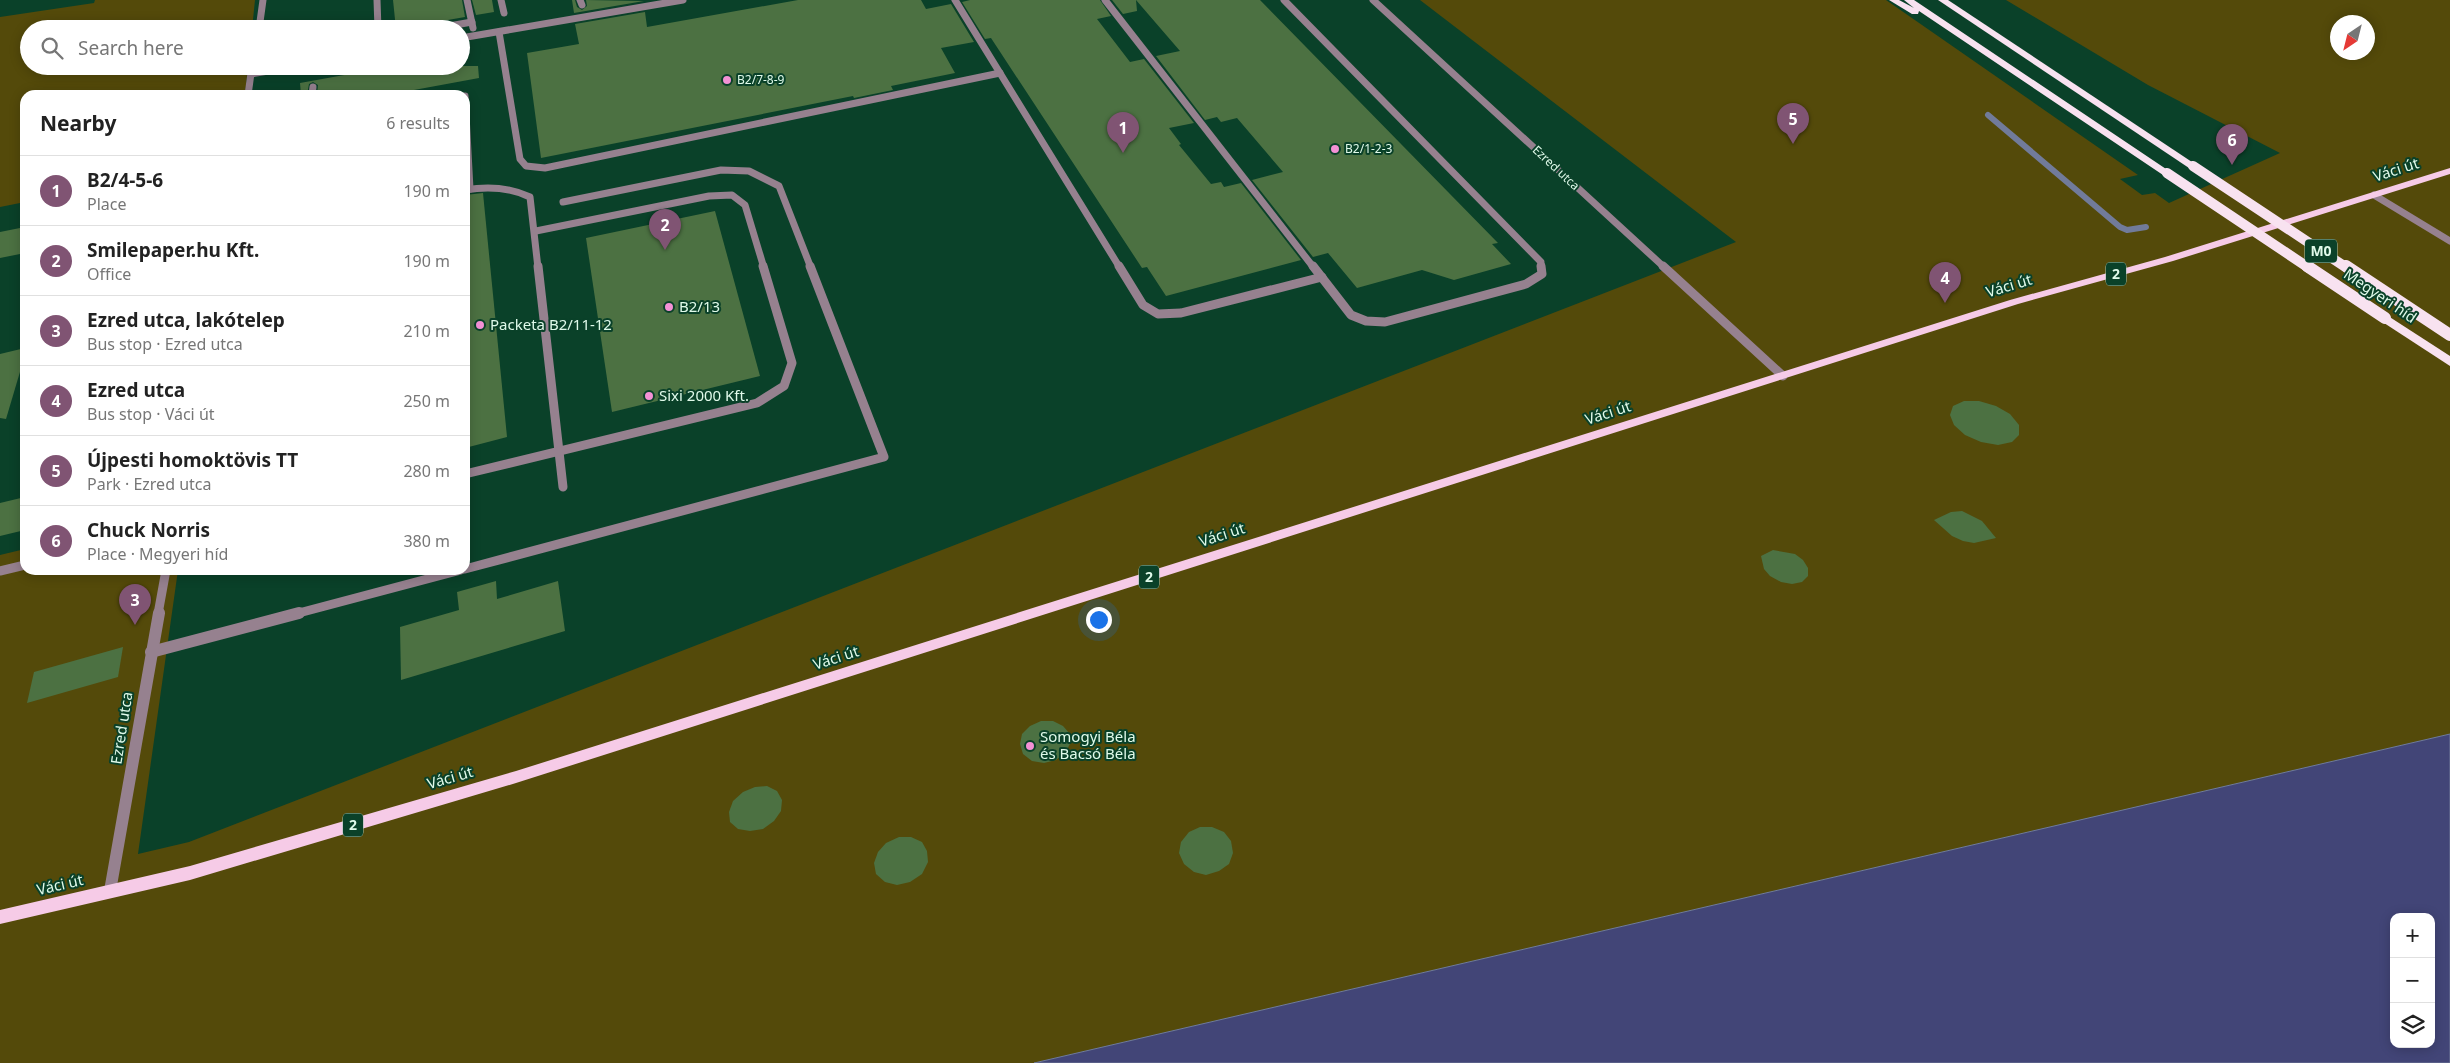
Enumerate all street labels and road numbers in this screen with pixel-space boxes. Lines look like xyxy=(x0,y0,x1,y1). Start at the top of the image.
street label: Ezred utca xyxy=(1529,141,1584,194)
street label: Váci út xyxy=(2370,152,2422,186)
road number: M0 xyxy=(2305,240,2337,262)
road number: 2 xyxy=(2106,262,2126,286)
street label: Megyeri híd xyxy=(2340,263,2421,327)
street label: Váci út xyxy=(1983,268,2035,301)
street label: Váci út xyxy=(1582,395,1634,429)
street label: Váci út xyxy=(1196,517,1248,551)
road number: 2 xyxy=(1139,566,1159,588)
street label: Váci út xyxy=(810,640,862,674)
street label: Ezred utca xyxy=(105,690,137,766)
street label: Váci út xyxy=(424,761,476,793)
road number: 2 xyxy=(343,814,363,836)
street label: Váci út xyxy=(35,869,85,899)

